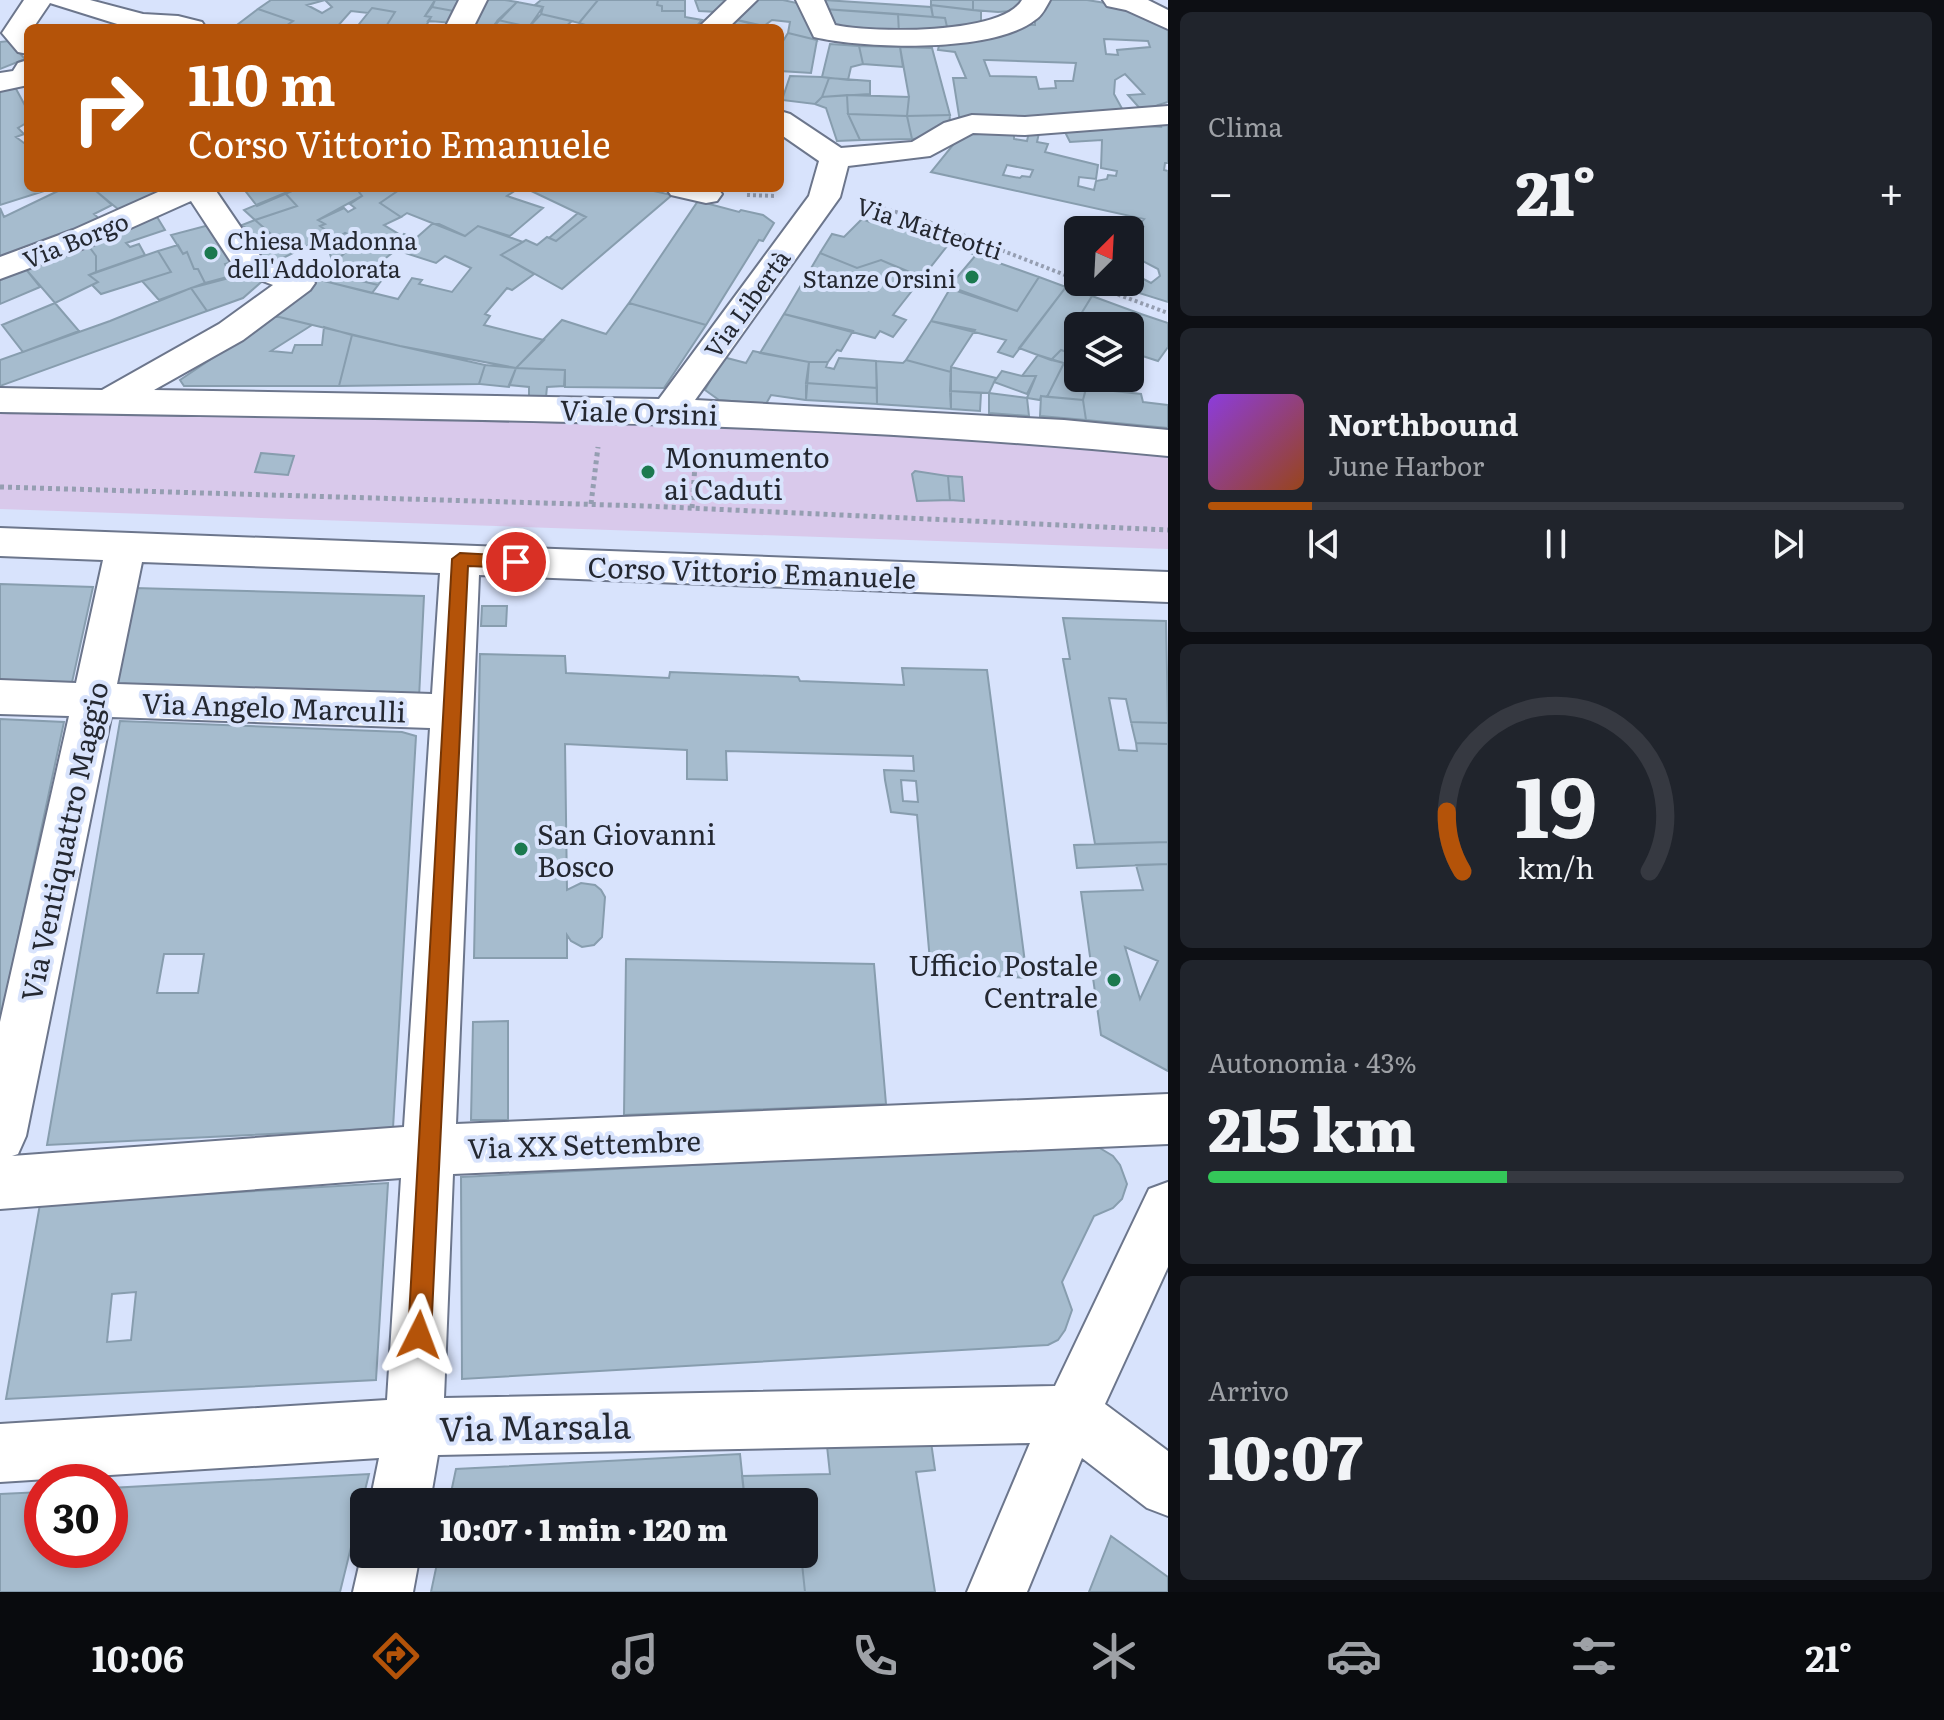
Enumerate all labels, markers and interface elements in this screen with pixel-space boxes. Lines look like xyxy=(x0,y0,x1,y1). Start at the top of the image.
text: 110 m xyxy=(188,40,336,123)
icon: right xyxy=(56,56,160,160)
text: Clima xyxy=(1208,106,1283,145)
text: Corso Vittorio Emanuele xyxy=(188,116,611,169)
text: 21° xyxy=(1516,145,1596,234)
text: − xyxy=(1208,157,1234,223)
text: + xyxy=(1878,157,1904,223)
street label: Via Matteotti xyxy=(852,187,1008,267)
street label: Via Borgo xyxy=(17,202,133,276)
north arrow xyxy=(1064,216,1144,296)
map controls xyxy=(1064,216,1144,392)
place label: Chiesa Madonna dell'Addolorata xyxy=(227,222,417,285)
street label: Via Libertà xyxy=(695,242,797,364)
marker: Chiesa Madonna dell'Addolorata xyxy=(202,244,220,262)
place label: Stanze Orsini xyxy=(803,260,956,295)
marker: Stanze Orsini xyxy=(963,268,981,286)
button: layers xyxy=(1064,312,1144,392)
street label: Viale Orsini xyxy=(559,387,719,435)
text: Northbound xyxy=(1328,401,1519,445)
place label: Monumento ai Caduti xyxy=(664,435,830,509)
text: June Harbor xyxy=(1328,445,1484,484)
marker: Monumento ai Caduti xyxy=(639,463,657,481)
icon: previous xyxy=(1302,522,1346,566)
icon: pause xyxy=(1534,522,1578,566)
icon: next xyxy=(1766,522,1810,566)
pin xyxy=(482,528,550,596)
icon: arrive xyxy=(494,540,538,584)
street label: Corso Vittorio Emanuele xyxy=(587,544,917,598)
street label: Via Ventiquattro Maggio xyxy=(9,677,117,1005)
street label: Via Angelo Marculli xyxy=(141,680,407,732)
text: 19 xyxy=(1515,740,1597,864)
place label: San Giovanni Bosco xyxy=(537,812,716,886)
marker: San Giovanni Bosco xyxy=(512,840,530,858)
text: km/h xyxy=(1518,845,1594,888)
place label: Ufficio Postale Centrale xyxy=(908,943,1098,1017)
marker: Ufficio Postale Centrale xyxy=(1105,971,1123,989)
text: Autonomia · 43% xyxy=(1208,1042,1417,1081)
text: 215 km xyxy=(1208,1081,1416,1170)
street label: Via XX Settembre xyxy=(467,1118,701,1168)
position arrow xyxy=(377,1293,461,1377)
text: Arrivo xyxy=(1208,1370,1289,1409)
street label: Via Marsala xyxy=(439,1398,632,1452)
text: 10:07 xyxy=(1208,1409,1362,1498)
speed limit sign: 30 xyxy=(24,1464,128,1568)
text: 10:07 · 1 min · 120 m xyxy=(440,1506,728,1550)
icon: directions xyxy=(368,1628,424,1684)
icon: music xyxy=(607,1628,663,1684)
icon: phone xyxy=(847,1628,903,1684)
icon: climate xyxy=(1086,1628,1142,1684)
icon: car xyxy=(1326,1628,1382,1684)
icon: filters xyxy=(1566,1628,1622,1684)
text: 10:06 xyxy=(92,1630,184,1683)
text: 21° xyxy=(1805,1630,1852,1683)

